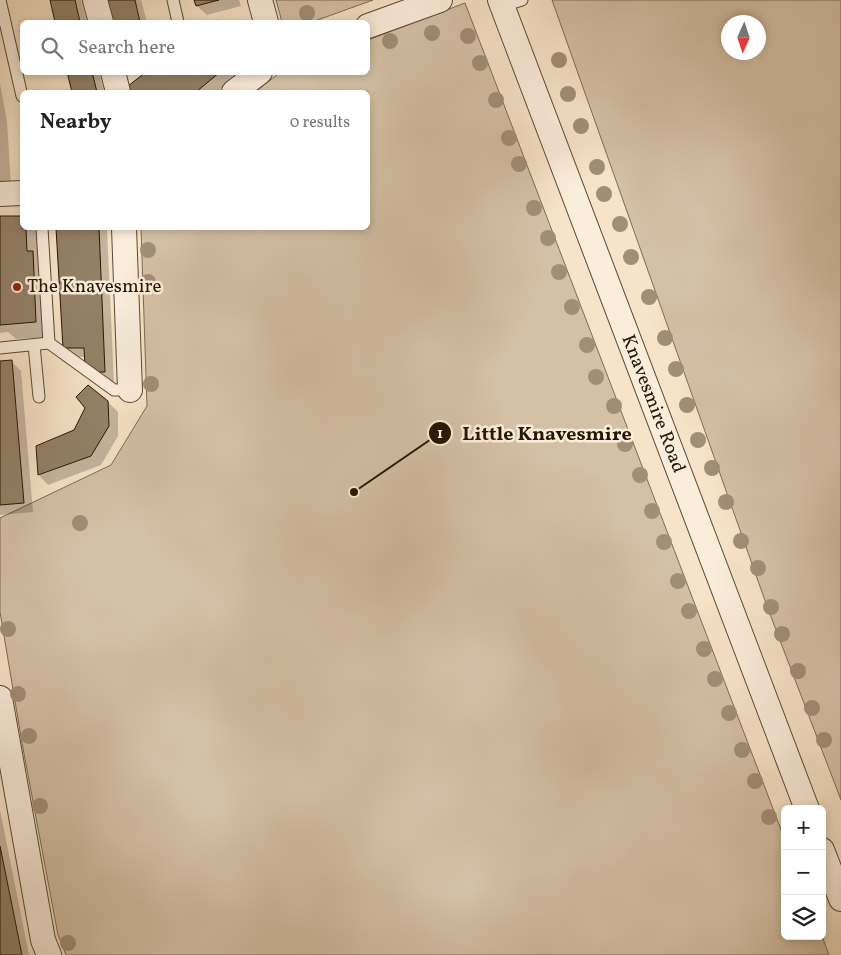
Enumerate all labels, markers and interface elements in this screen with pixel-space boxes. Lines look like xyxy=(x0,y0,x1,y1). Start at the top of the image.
north arrow xyxy=(721,15,766,60)
search box xyxy=(20,20,370,75)
icon: search xyxy=(38,34,66,62)
text: Search here xyxy=(78,35,175,61)
text: Nearby xyxy=(40,108,111,137)
text: 0 results xyxy=(290,112,350,134)
place label: The Knavesmire xyxy=(27,274,161,300)
marker: The Knavesmire xyxy=(11,281,23,293)
street label: Knavesmire Road xyxy=(615,331,691,477)
callout: Little Knavesmire xyxy=(428,415,642,450)
text: Little Knavesmire xyxy=(462,421,632,449)
text: 1 xyxy=(437,424,443,445)
map controls xyxy=(781,805,826,940)
button: + xyxy=(781,805,826,850)
button: − xyxy=(781,850,826,895)
button: layers xyxy=(781,895,826,940)

